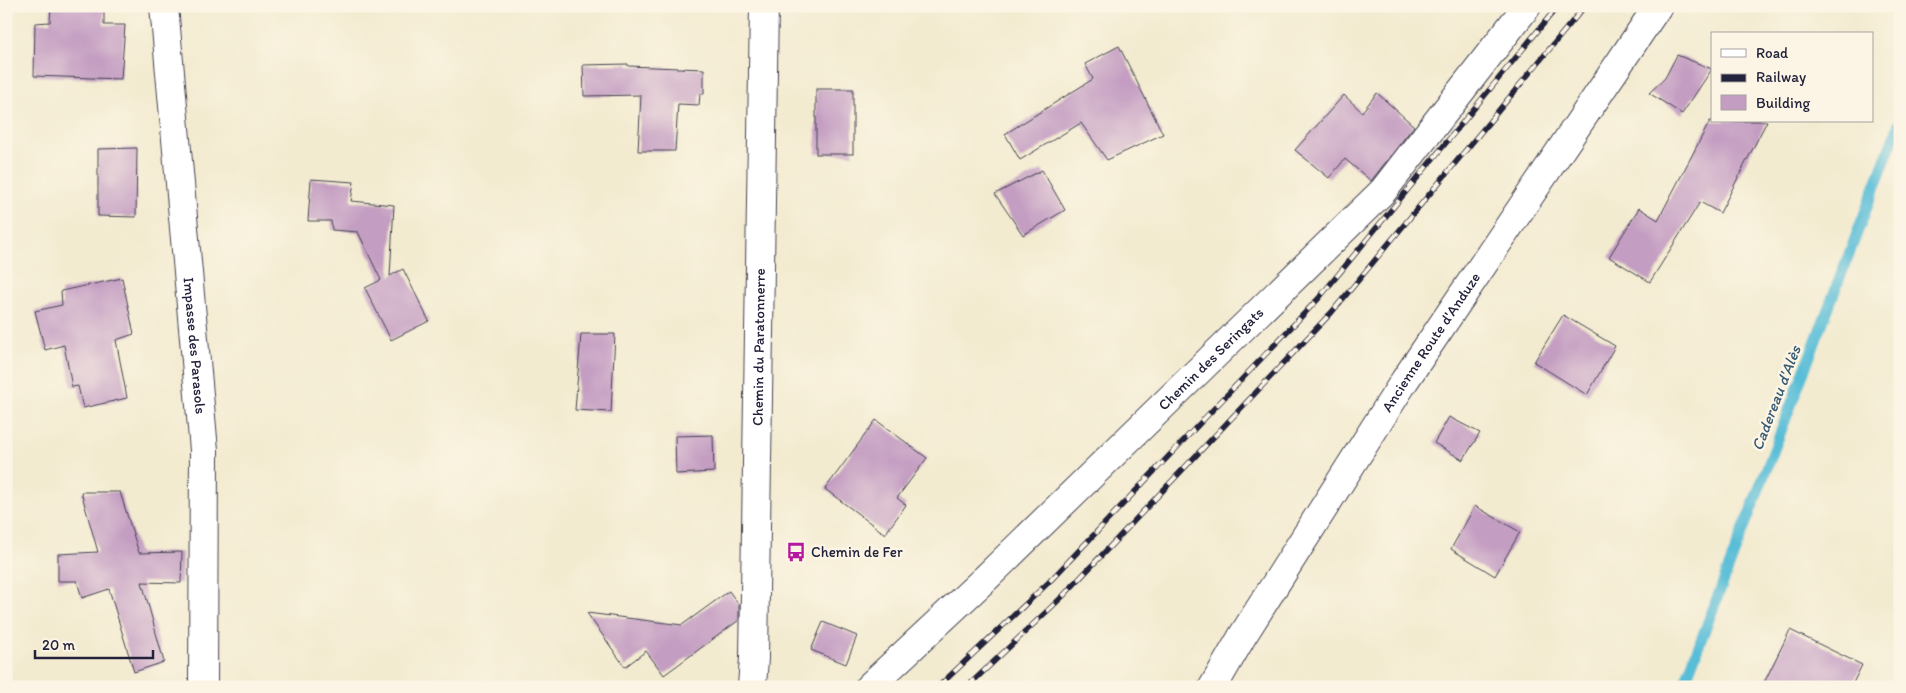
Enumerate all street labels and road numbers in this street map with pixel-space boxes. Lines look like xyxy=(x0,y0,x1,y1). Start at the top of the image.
street label: Chemin du Paratonnerre xyxy=(749,268,769,426)
street label: Ancienne Route d'Anduze xyxy=(1378,269,1484,415)
street label: Impasse des Parasols xyxy=(179,276,210,415)
street label: Chemin des Seringats xyxy=(1155,303,1268,414)

